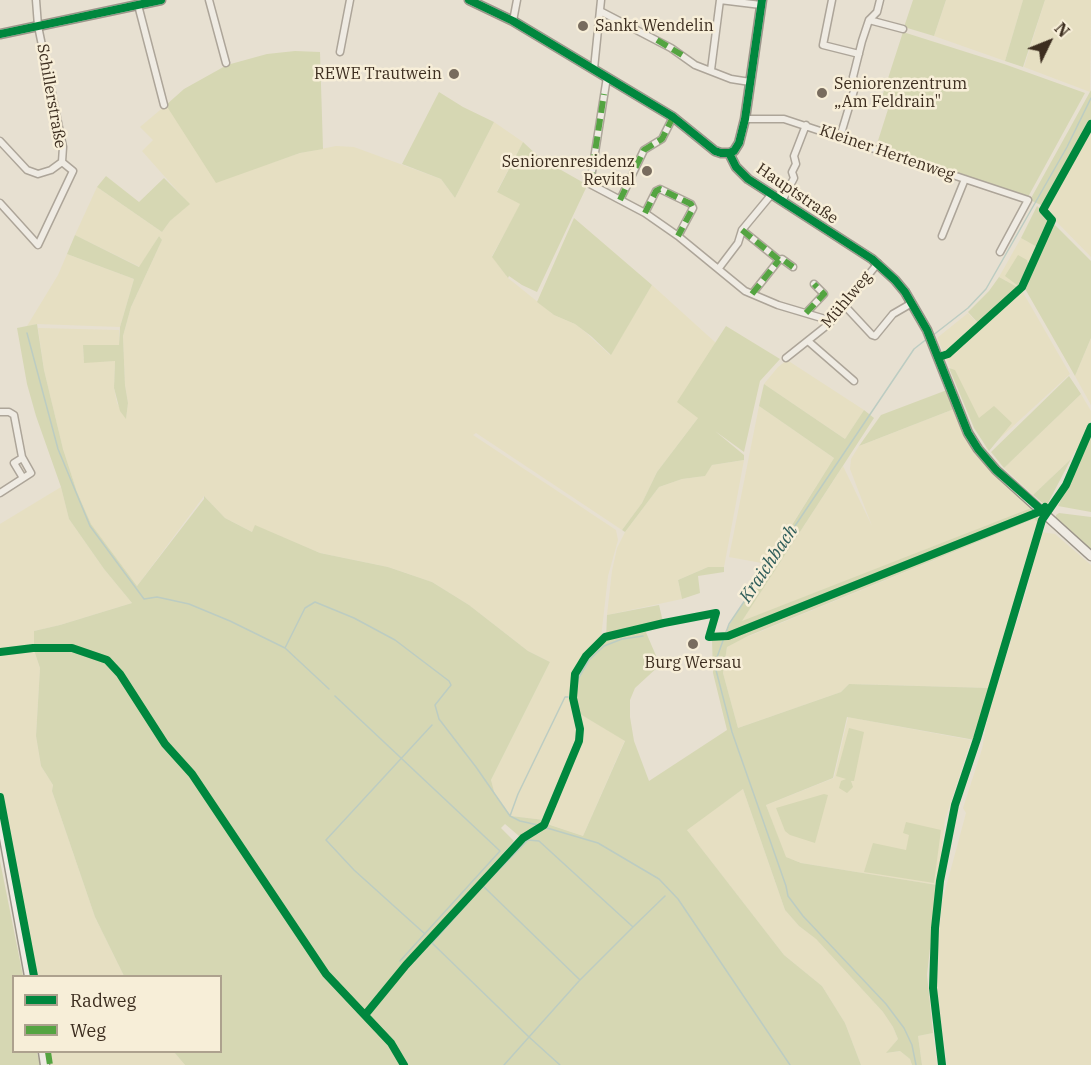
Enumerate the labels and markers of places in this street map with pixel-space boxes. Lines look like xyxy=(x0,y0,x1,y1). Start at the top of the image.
place label: Sankt Wendelin xyxy=(595,16,714,36)
marker: Sankt Wendelin xyxy=(576,19,590,33)
place label: REWE Trautwein xyxy=(314,64,442,84)
marker: REWE Trautwein xyxy=(447,67,461,81)
place label: Seniorenzentrum „Am Feldrain" xyxy=(834,74,967,112)
marker: Seniorenzentrum „Am Feldrain" xyxy=(815,86,829,100)
place label: Seniorenresidenz Revital xyxy=(502,152,635,190)
marker: Seniorenresidenz Revital xyxy=(640,164,654,178)
marker: Burg Wersau xyxy=(686,637,700,651)
place label: Burg Wersau xyxy=(645,653,741,673)

